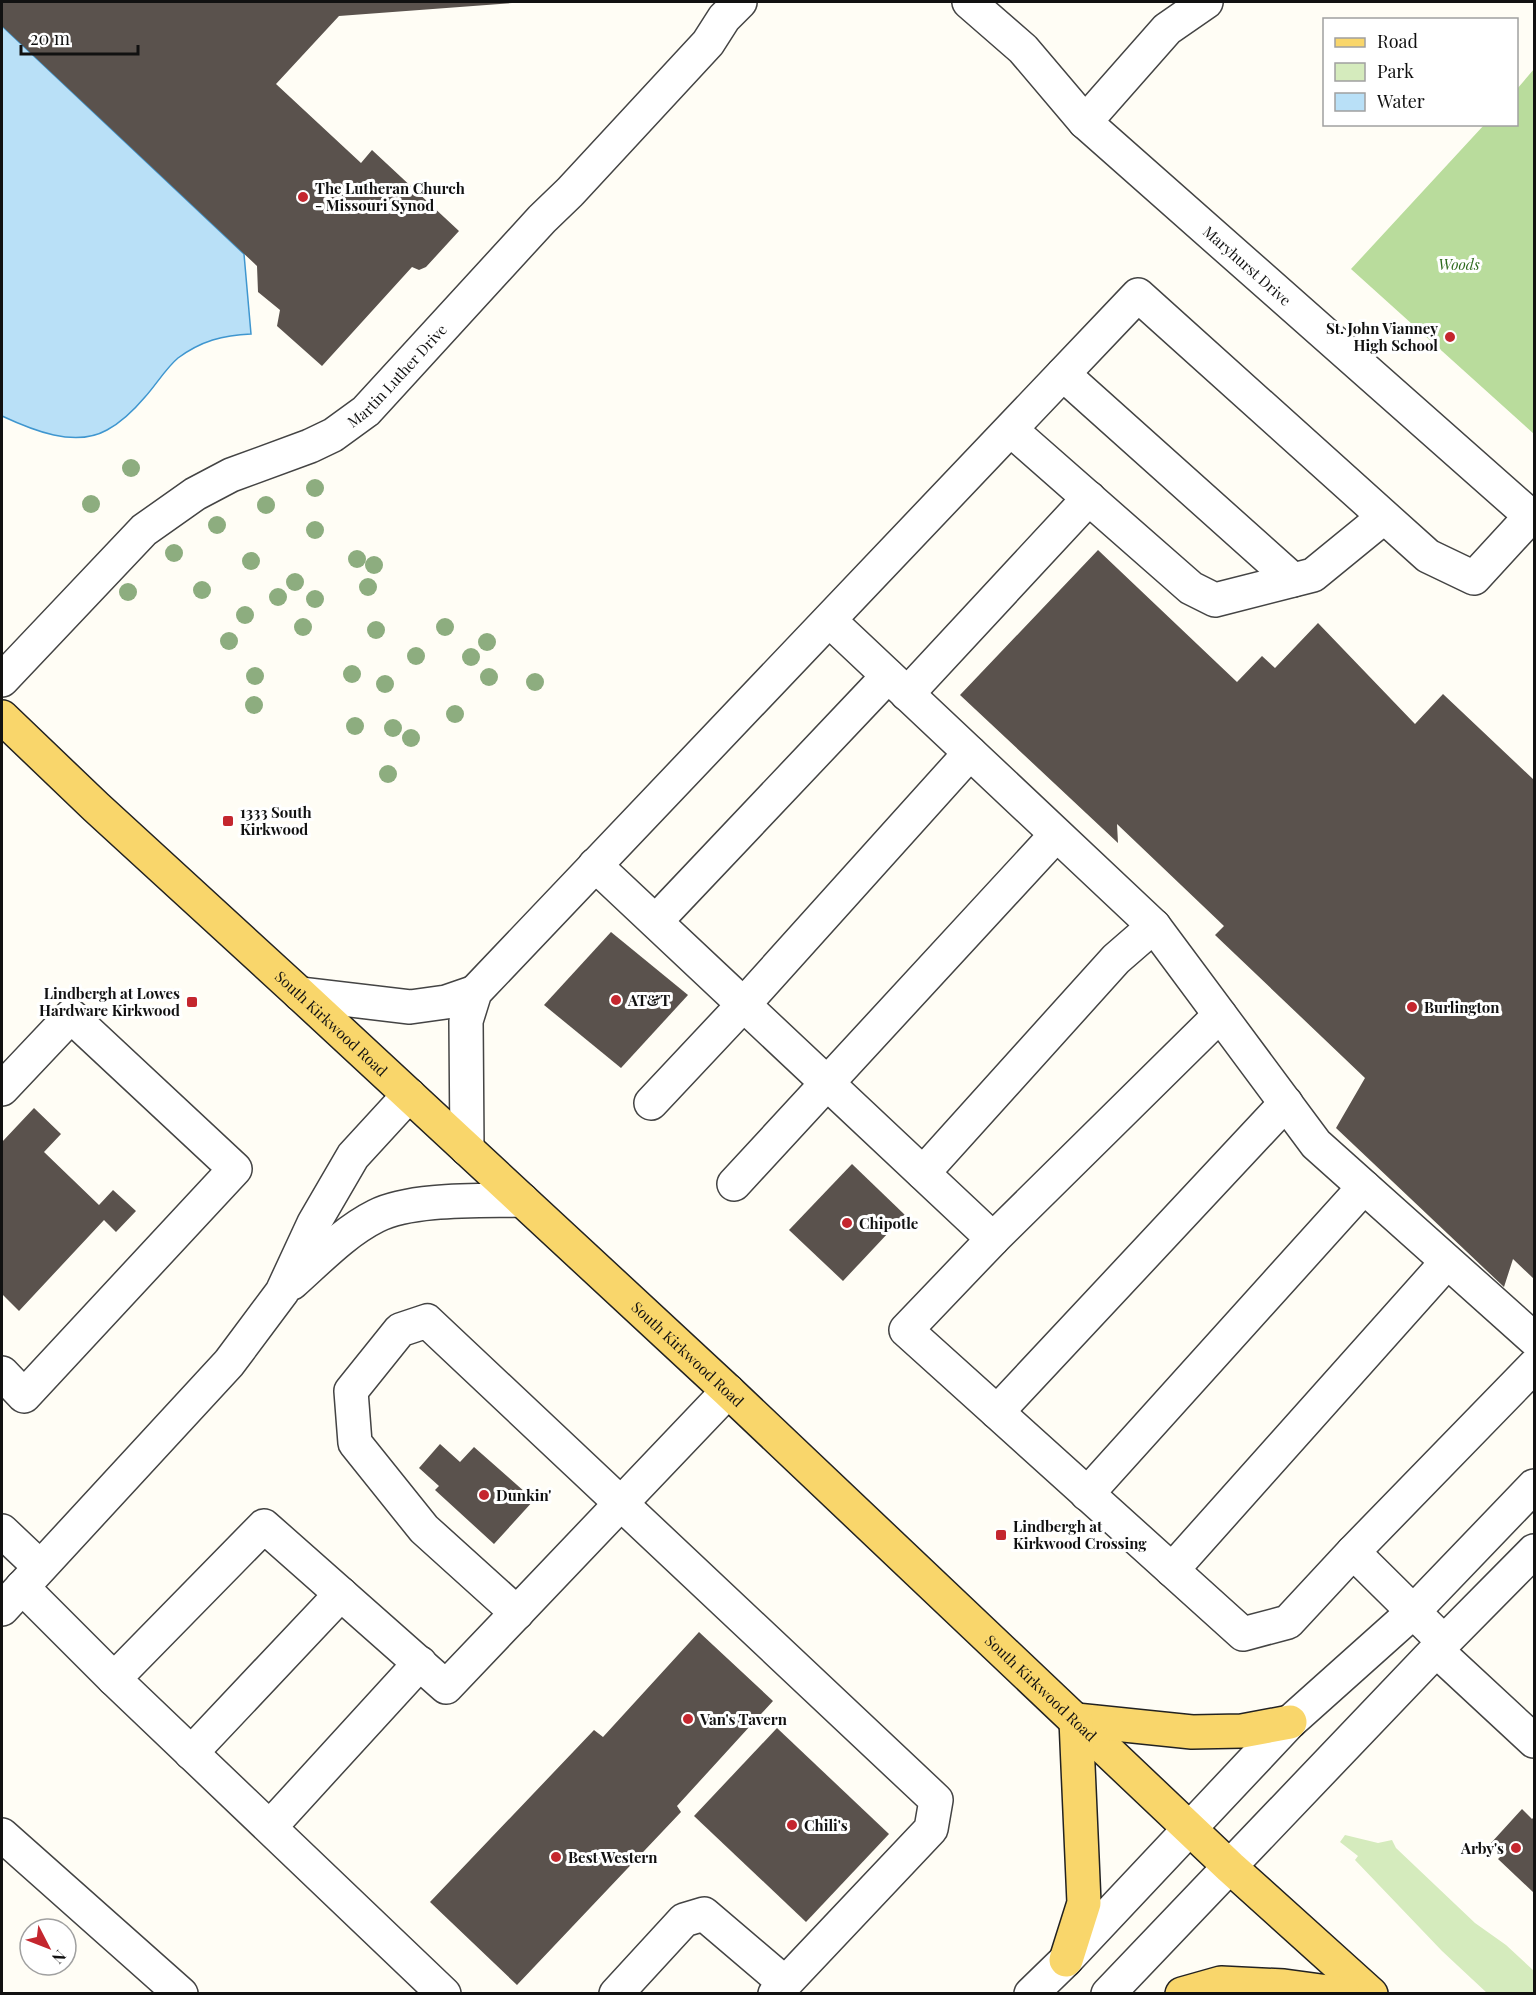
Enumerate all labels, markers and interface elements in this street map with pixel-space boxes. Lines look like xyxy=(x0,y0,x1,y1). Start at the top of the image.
scale bar xyxy=(21,18,138,56)
legend xyxy=(1323,18,1518,126)
text: 20 m xyxy=(30,26,70,50)
text: Road xyxy=(1377,29,1418,53)
text: Park xyxy=(1377,59,1414,83)
text: Water xyxy=(1376,89,1425,113)
place label: The Lutheran Church - Missouri Synod xyxy=(315,178,465,215)
marker: The Lutheran Church - Missouri Synod xyxy=(296,190,310,204)
street label: Maryhurst Drive xyxy=(1199,221,1295,310)
park label: Woods xyxy=(1438,254,1480,274)
place label: St. John Vianney High School xyxy=(1326,318,1438,355)
street label: Martin Luther Drive xyxy=(343,320,451,431)
marker: St. John Vianney High School xyxy=(1443,330,1457,344)
place label: 1333 South Kirkwood xyxy=(240,802,312,839)
marker: 1333 South Kirkwood xyxy=(221,814,235,828)
street label: South Kirkwood Road xyxy=(271,966,392,1081)
place label: Lindbergh at Lowes Hardware Kirkwood xyxy=(39,983,180,1020)
place label: AT&T xyxy=(627,990,670,1010)
marker: AT&T xyxy=(609,993,623,1007)
marker: Lindbergh at Lowes Hardware Kirkwood xyxy=(185,995,199,1009)
place label: Burlington xyxy=(1424,997,1500,1017)
marker: Burlington xyxy=(1405,1000,1419,1014)
place label: Chipotle xyxy=(859,1213,919,1233)
marker: Chipotle xyxy=(840,1216,854,1230)
street label: South Kirkwood Road xyxy=(627,1297,749,1411)
place label: Dunkin' xyxy=(496,1485,551,1505)
marker: Dunkin' xyxy=(477,1488,491,1502)
place label: Lindbergh at Kirkwood Crossing xyxy=(1013,1516,1147,1553)
marker: Lindbergh at Kirkwood Crossing xyxy=(994,1528,1008,1542)
street label: South Kirkwood Road xyxy=(981,1630,1101,1746)
place label: Van's Tavern xyxy=(699,1709,788,1729)
marker: Van's Tavern xyxy=(681,1712,695,1726)
place label: Chili's xyxy=(804,1815,848,1835)
marker: Chili's xyxy=(785,1818,799,1832)
place label: Arby's xyxy=(1460,1838,1504,1858)
marker: Arby's xyxy=(1509,1841,1523,1855)
place label: Best Western xyxy=(568,1847,658,1867)
marker: Best Western xyxy=(549,1850,563,1864)
north arrow xyxy=(18,1917,78,1977)
text: N xyxy=(48,1946,71,1969)

